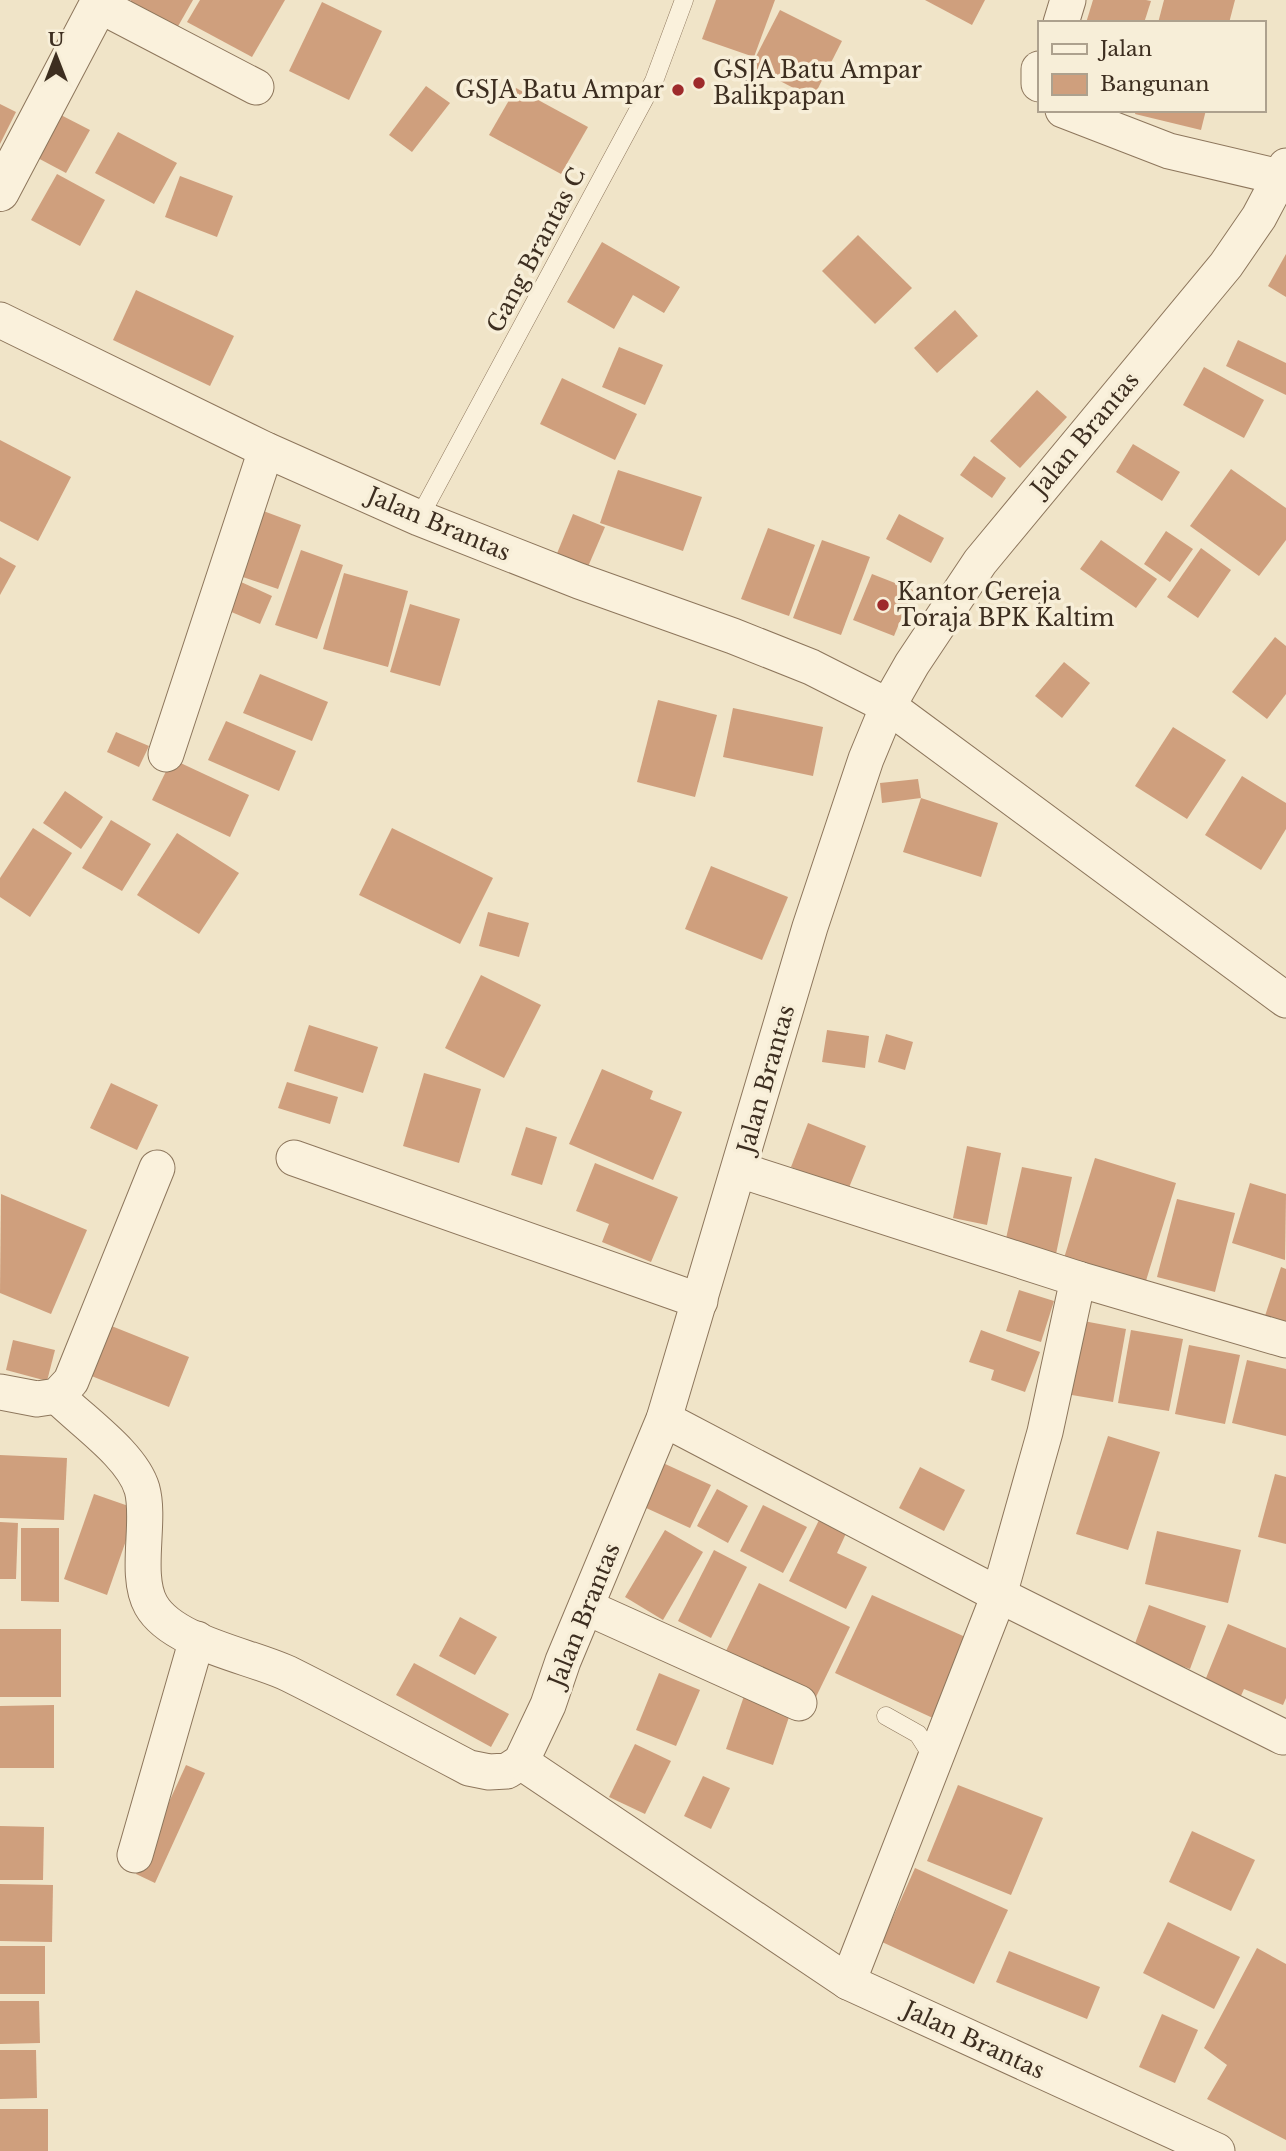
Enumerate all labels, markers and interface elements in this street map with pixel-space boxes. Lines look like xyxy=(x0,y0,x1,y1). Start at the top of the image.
north arrow xyxy=(21,21,91,91)
legend xyxy=(1038,21,1265,112)
text: U xyxy=(48,28,65,51)
text: Jalan xyxy=(1097,36,1152,62)
place label: GSJA Batu Ampar Balikpapan xyxy=(713,56,922,110)
text: Bangunan xyxy=(1100,71,1209,97)
marker: GSJA Batu Ampar Balikpapan xyxy=(691,75,707,91)
place label: GSJA Batu Ampar xyxy=(455,76,664,104)
marker: GSJA Batu Ampar xyxy=(670,82,686,98)
street label: Gang Brantas C xyxy=(481,163,591,337)
street label: Jalan Brantas xyxy=(1023,366,1145,504)
street label: Jalan Brantas xyxy=(360,480,515,567)
place label: Kantor Gereja Toraja BPK Kaltim xyxy=(897,578,1115,632)
marker: Kantor Gereja Toraja BPK Kaltim xyxy=(875,597,891,613)
street label: Jalan Brantas xyxy=(731,1002,801,1159)
street label: Jalan Brantas xyxy=(541,1539,626,1694)
street label: Jalan Brantas xyxy=(896,1994,1049,2085)

